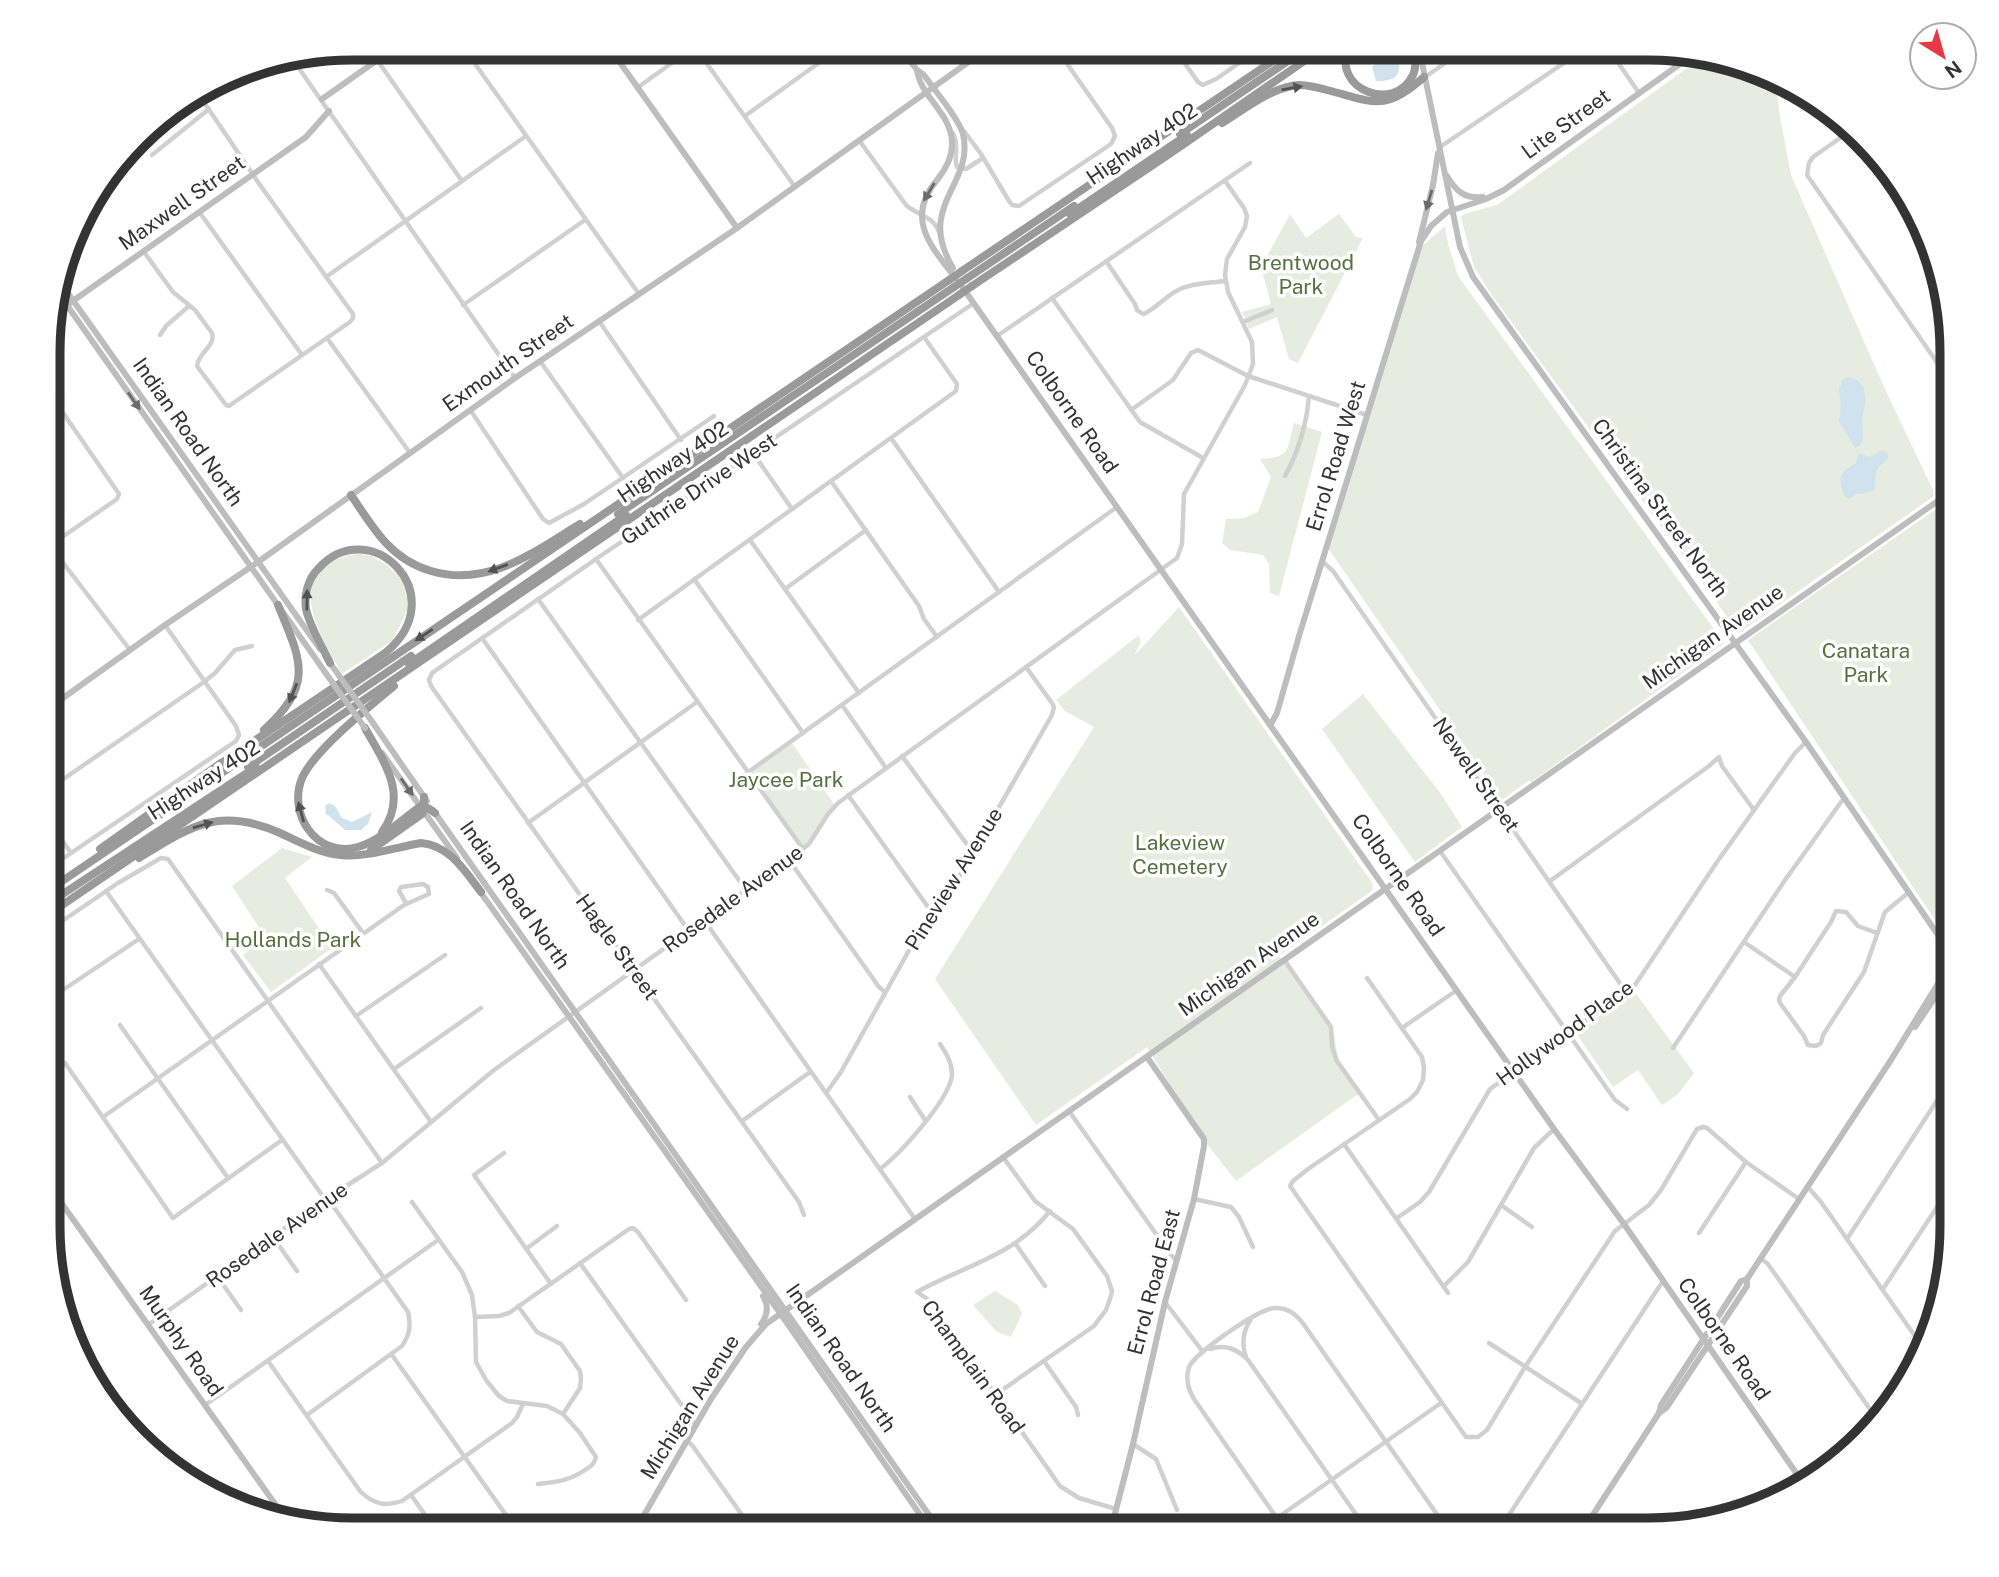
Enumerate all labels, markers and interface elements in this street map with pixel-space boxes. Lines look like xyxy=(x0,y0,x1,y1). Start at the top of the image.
north arrow xyxy=(1908,21,1978,91)
text: N xyxy=(1941,56,1966,83)
one-way arrow xyxy=(1281,82,1303,93)
street label: Lite Street xyxy=(1517,83,1615,164)
street label: Highway 402 xyxy=(1082,97,1202,190)
street label: Maxwell Street xyxy=(114,150,250,255)
one-way arrow xyxy=(923,183,936,202)
one-way arrow xyxy=(1424,190,1434,211)
park label: Brentwood Park xyxy=(1248,250,1354,299)
street label: Exmouth Street xyxy=(438,308,578,417)
street label: Colborne Road xyxy=(1021,346,1124,478)
street label: Indian Road North xyxy=(128,353,249,511)
street label: Errol Road West xyxy=(1301,378,1370,534)
one-way arrow xyxy=(127,392,141,410)
street label: Christina Street North xyxy=(1587,413,1734,602)
street label: Highway 402 xyxy=(613,415,733,508)
street label: Guthrie Drive West xyxy=(616,427,781,550)
one-way arrow xyxy=(488,563,509,574)
street label: Michigan Avenue xyxy=(1638,579,1788,694)
one-way arrow xyxy=(301,589,313,611)
one-way arrow xyxy=(415,628,434,641)
park label: Canatara Park xyxy=(1822,638,1910,687)
one-way arrow xyxy=(288,682,299,703)
street label: Newell Street xyxy=(1428,713,1525,837)
street label: Highway 402 xyxy=(143,734,264,825)
park label: Jaycee Park xyxy=(728,767,844,792)
one-way arrow xyxy=(400,778,414,796)
one-way arrow xyxy=(295,801,305,822)
street label: Pineview Avenue xyxy=(900,803,1008,955)
street label: Colborne Road xyxy=(1347,809,1450,941)
street label: Indian Road North xyxy=(455,816,576,974)
one-way arrow xyxy=(192,819,213,829)
park label: Lakeview Cemetery xyxy=(1132,830,1228,879)
street label: Rosedale Avenue xyxy=(658,839,808,958)
street label: Hagle Street xyxy=(571,889,664,1005)
street label: Michigan Avenue xyxy=(1174,906,1324,1021)
park label: Hollands Park xyxy=(225,927,362,952)
street label: Hollywood Place xyxy=(1491,974,1638,1091)
street label: Rosedale Avenue xyxy=(201,1176,352,1293)
street label: Errol Road East xyxy=(1122,1206,1185,1358)
street label: Colborne Road xyxy=(1673,1273,1776,1405)
street label: Indian Road North xyxy=(781,1279,902,1437)
street label: Murphy Road xyxy=(134,1281,229,1401)
street label: Champlain Road xyxy=(917,1295,1030,1438)
street label: Michigan Avenue xyxy=(635,1330,744,1484)

